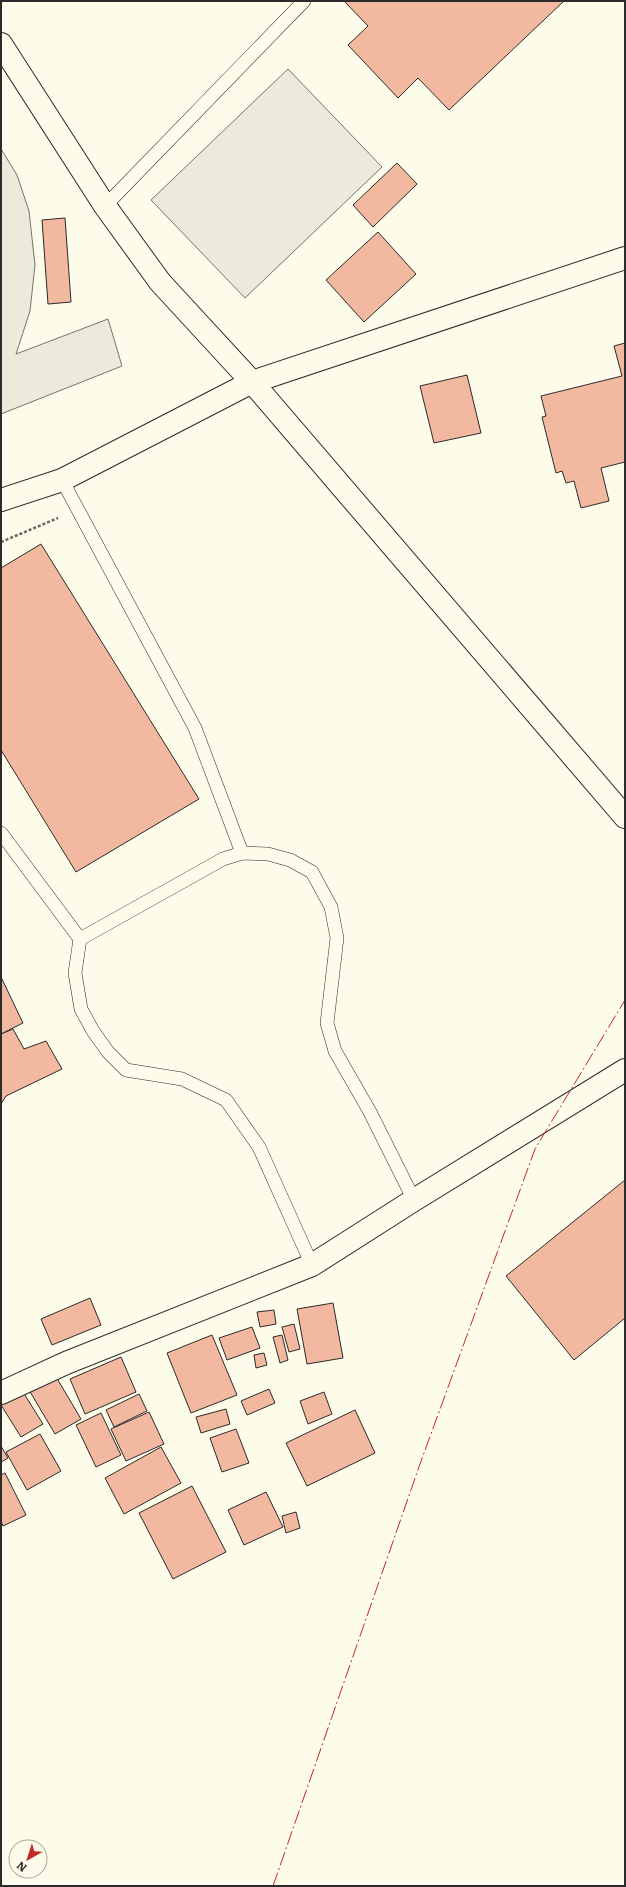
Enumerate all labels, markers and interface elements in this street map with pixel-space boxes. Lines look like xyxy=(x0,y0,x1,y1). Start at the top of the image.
north arrow xyxy=(8,1839,48,1879)
text: N xyxy=(12,1858,30,1877)

